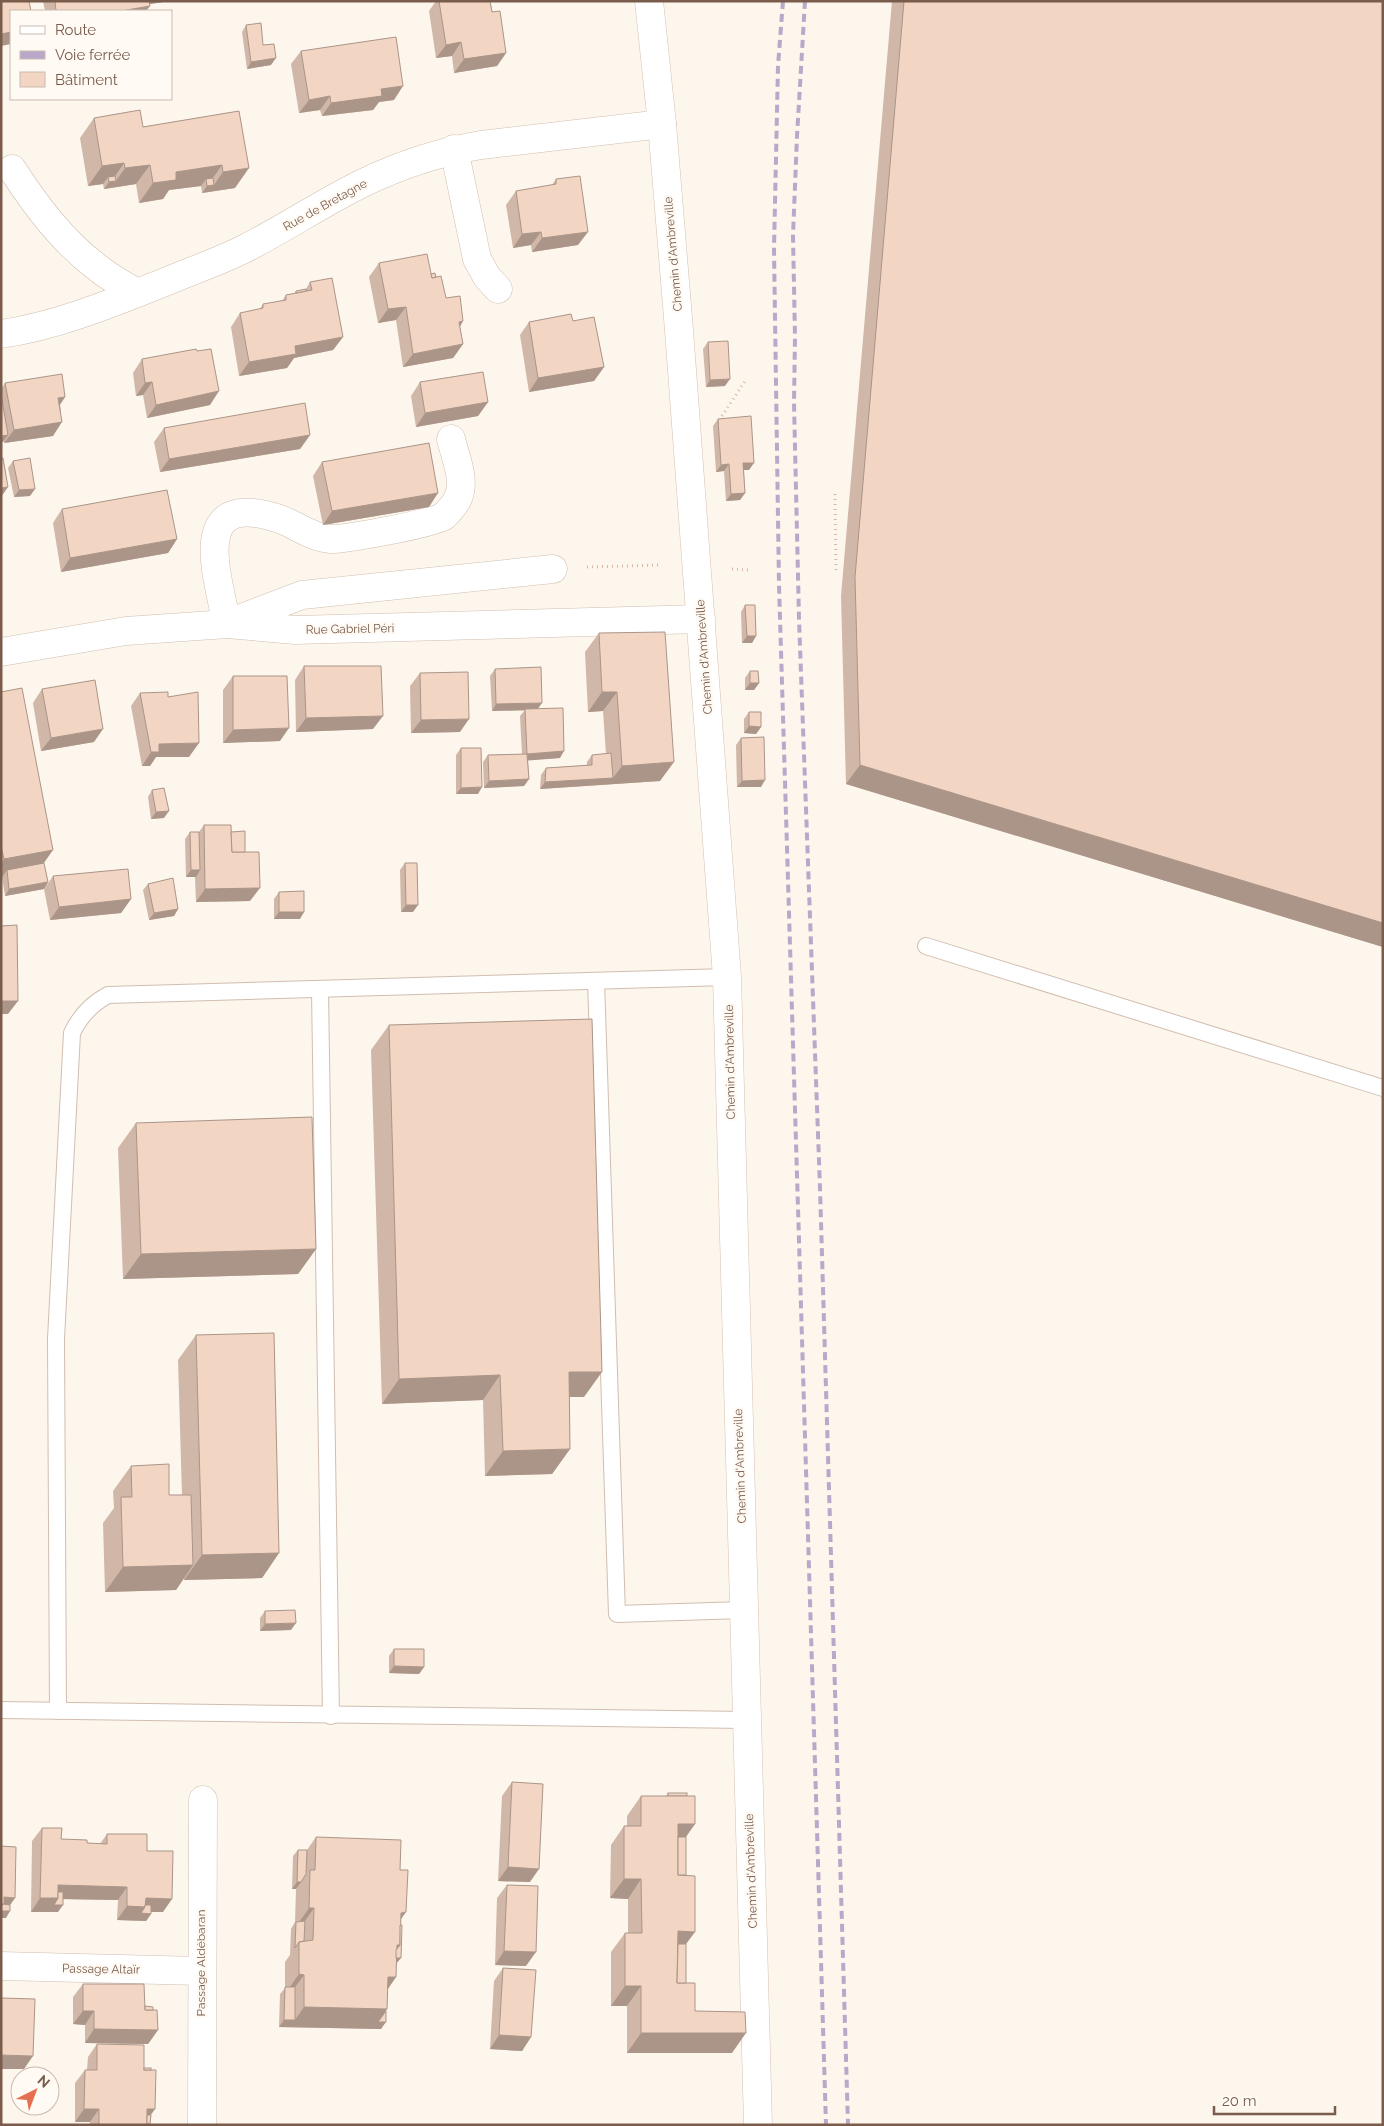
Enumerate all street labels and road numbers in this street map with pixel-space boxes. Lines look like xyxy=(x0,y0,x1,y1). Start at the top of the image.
street label: Rue de Bretagne xyxy=(281,176,369,234)
street label: Chemin d'Ambreville xyxy=(661,196,685,312)
street label: Chemin d'Ambreville xyxy=(693,599,715,715)
street label: Rue Gabriel Péri xyxy=(306,621,394,637)
street label: Chemin d'Ambreville xyxy=(722,1004,738,1120)
street label: Chemin d'Ambreville xyxy=(731,1408,749,1524)
street label: Chemin d'Ambreville xyxy=(742,1813,760,1929)
street label: Passage Aldébaran xyxy=(194,1910,208,2016)
street label: Passage Altaïr xyxy=(62,1961,141,1977)

